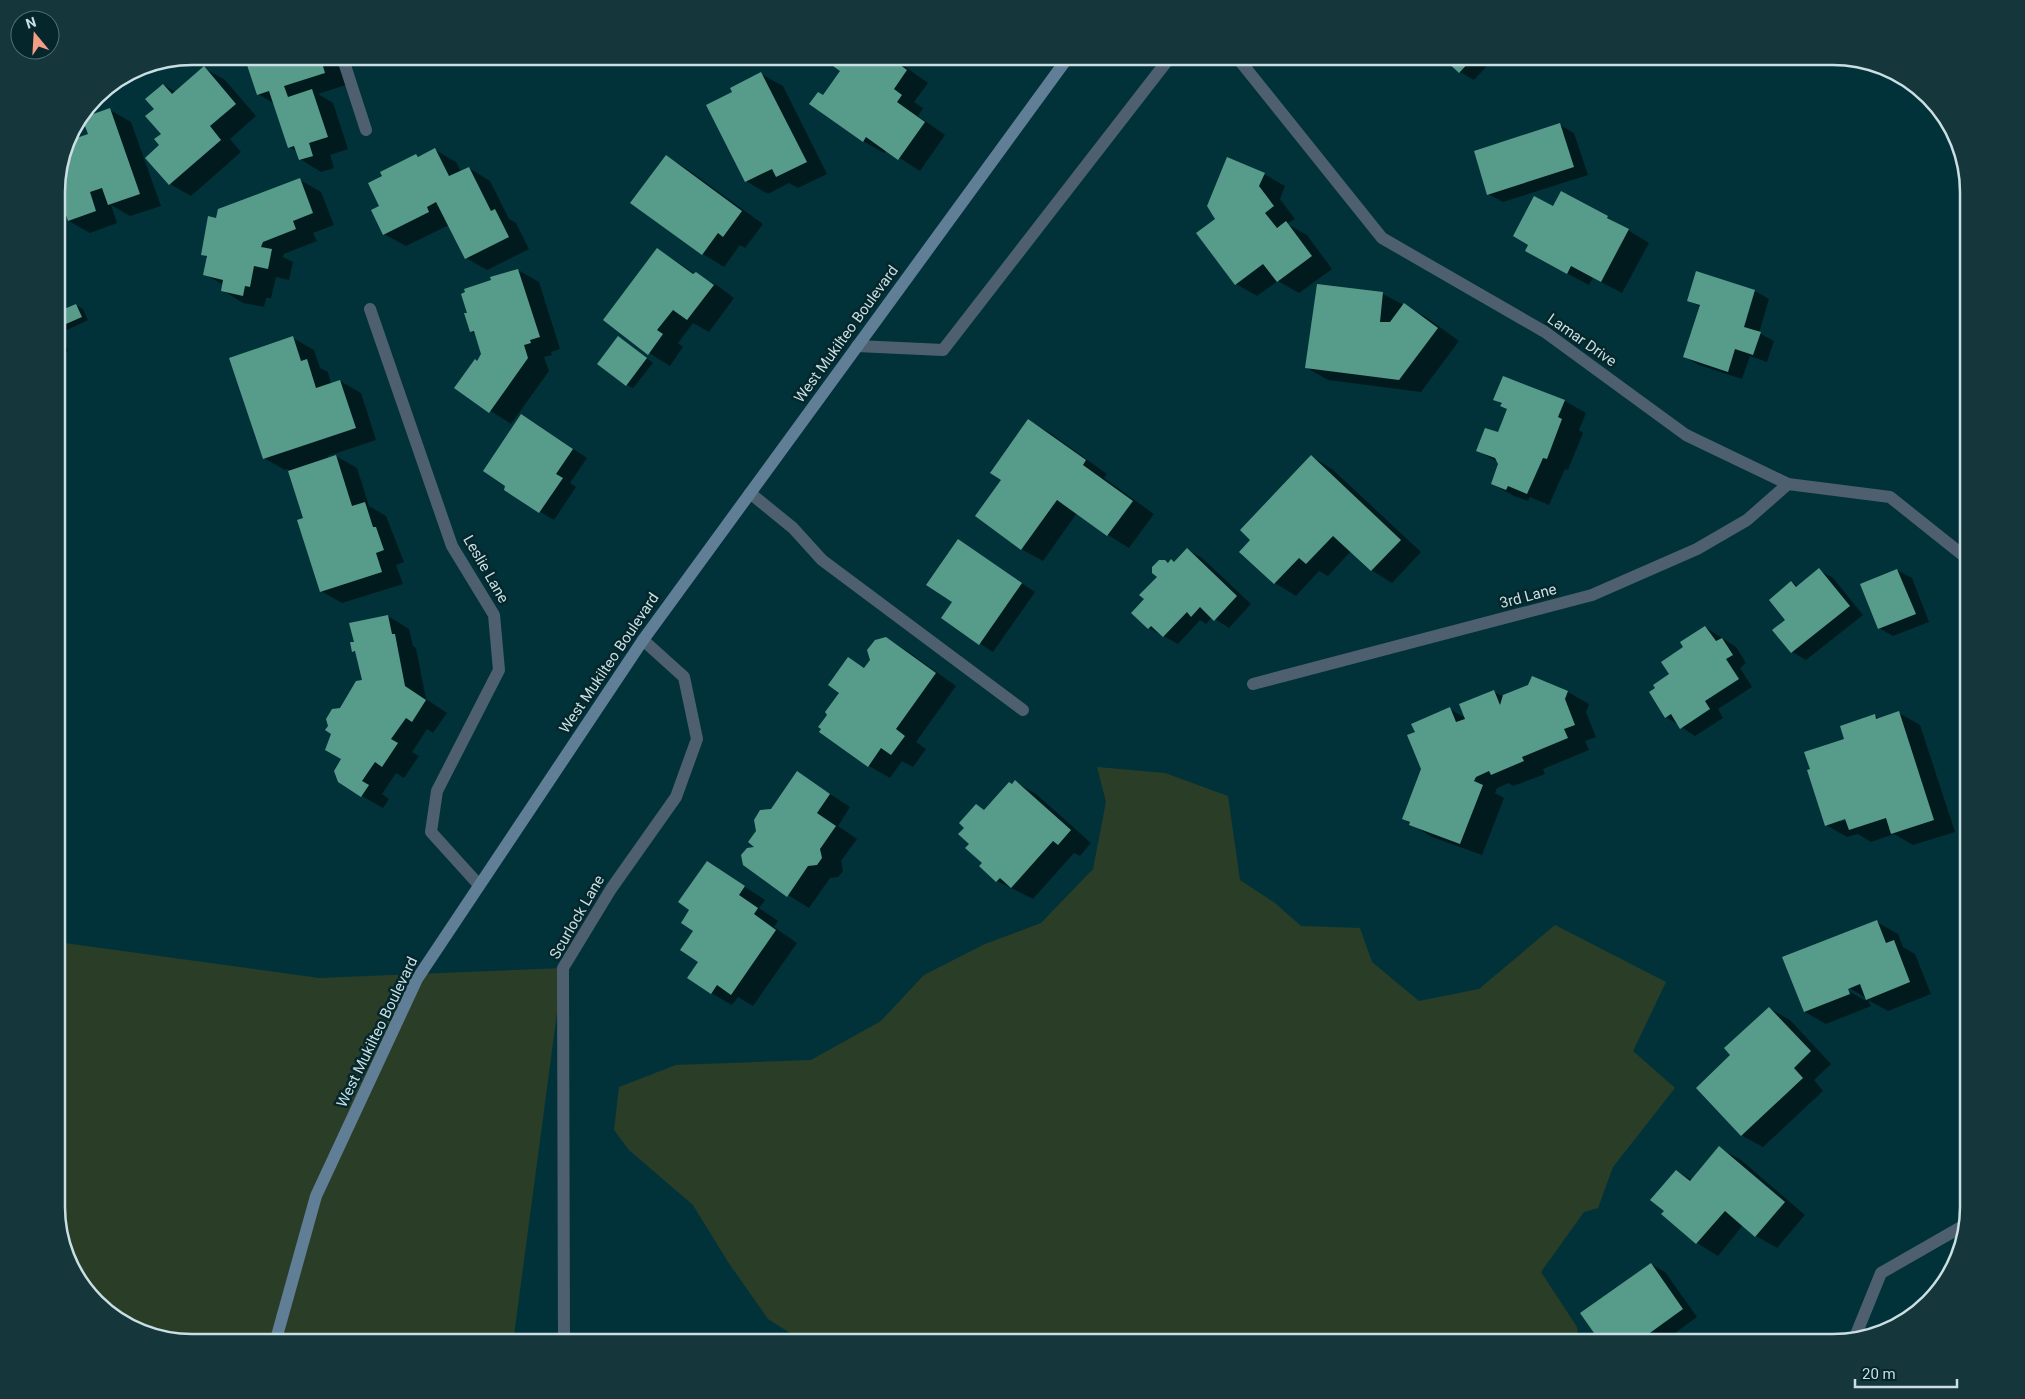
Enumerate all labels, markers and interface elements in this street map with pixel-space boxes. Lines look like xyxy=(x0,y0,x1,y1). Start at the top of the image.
north arrow xyxy=(10,10,60,60)
text: N xyxy=(24,13,38,32)
street label: West Mukilteo Boulevard xyxy=(790,262,902,406)
street label: Lamar Drive xyxy=(1544,310,1620,370)
street label: Leslie Lane xyxy=(459,532,513,606)
street label: 3rd Lane xyxy=(1498,580,1558,612)
street label: West Mukilteo Boulevard xyxy=(555,589,663,737)
street label: Scurlock Lane xyxy=(546,872,608,962)
street label: West Mukilteo Boulevard xyxy=(333,954,421,1110)
scale bar xyxy=(1855,1356,1958,1388)
text: 20 m xyxy=(1862,1365,1896,1383)

